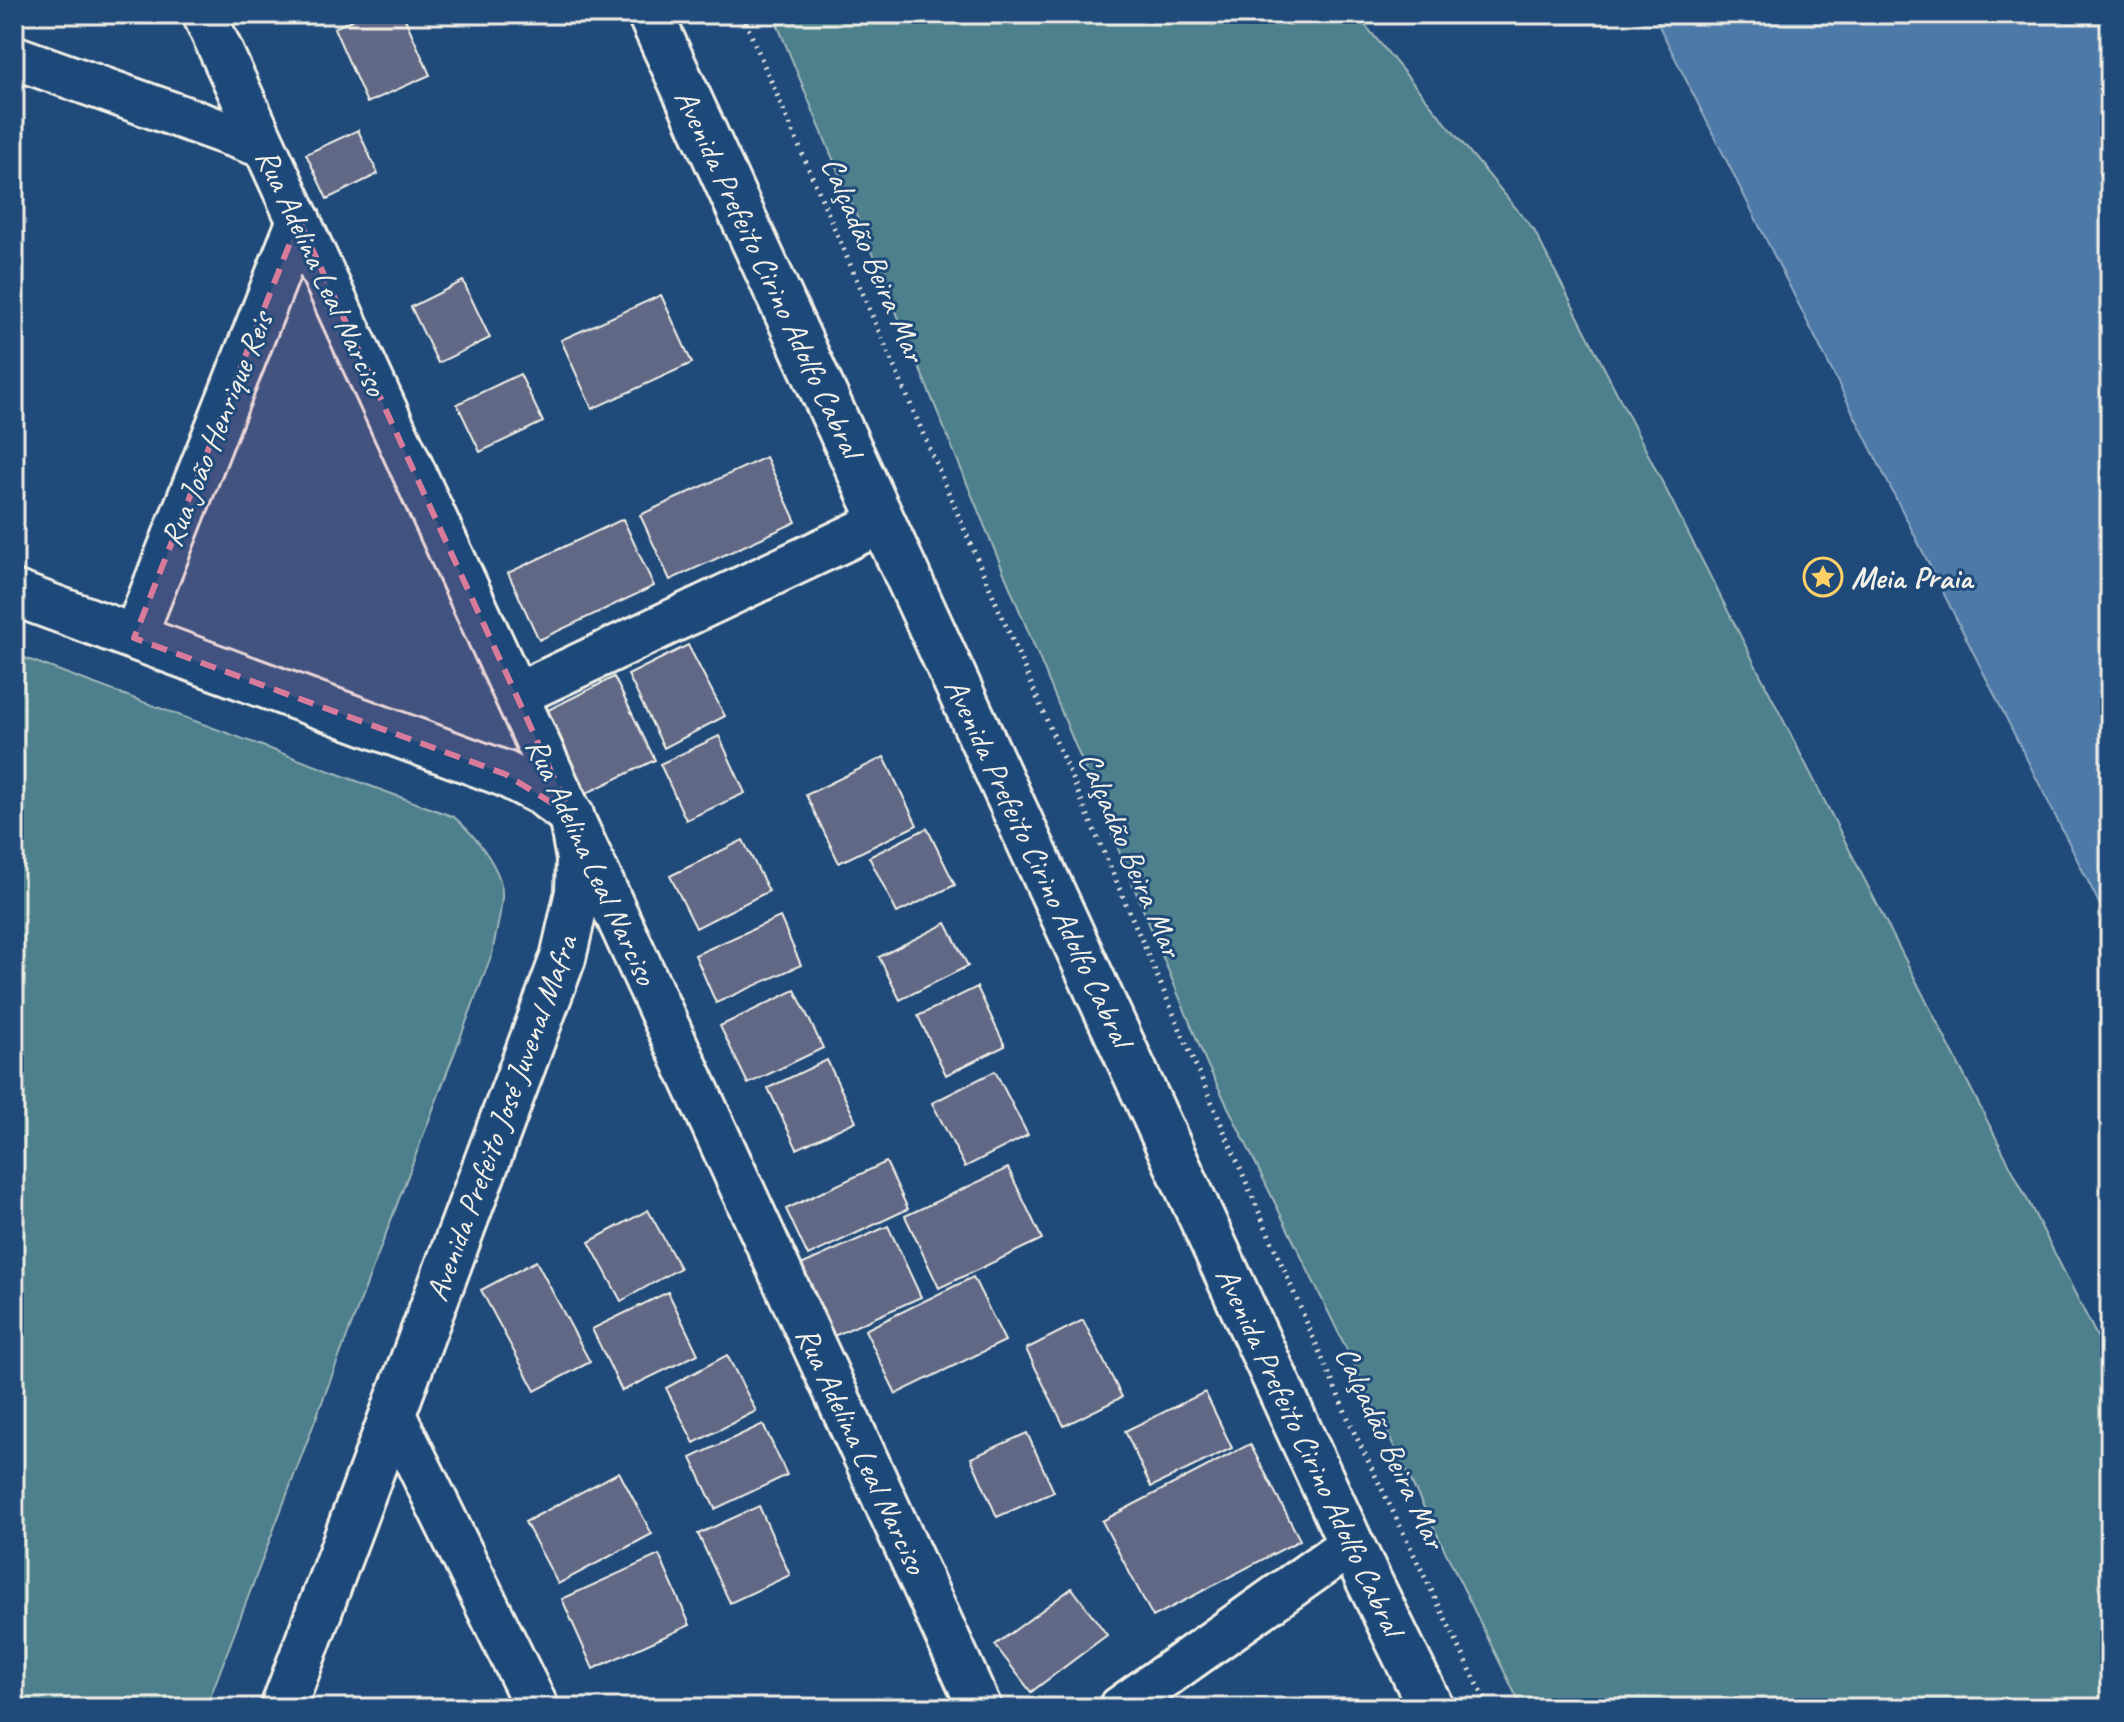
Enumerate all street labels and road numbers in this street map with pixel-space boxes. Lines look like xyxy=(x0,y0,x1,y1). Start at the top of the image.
street label: Avenida Prefeito Cirino Adolfo Cabral xyxy=(665,83,874,469)
street label: Rua Adelina Leal Narciso xyxy=(246,142,397,404)
street label: Calçadão Beira Mar xyxy=(812,150,936,370)
street label: Rua João Henrique Reis xyxy=(151,303,283,552)
street label: Avenida Prefeito Cirino Adolfo Cabral xyxy=(935,672,1144,1058)
street label: Rua Adelina Leal Narciso xyxy=(516,731,667,993)
street label: Calçadão Beira Mar xyxy=(1069,745,1193,965)
street label: Avenida Prefeito José Juvenal Mafra xyxy=(416,928,588,1307)
street label: Avenida Prefeito Cirino Adolfo Cabral xyxy=(1206,1261,1415,1647)
street label: Rua Adelina Leal Narciso xyxy=(786,1320,937,1582)
street label: Calçadão Beira Mar xyxy=(1326,1339,1456,1557)

